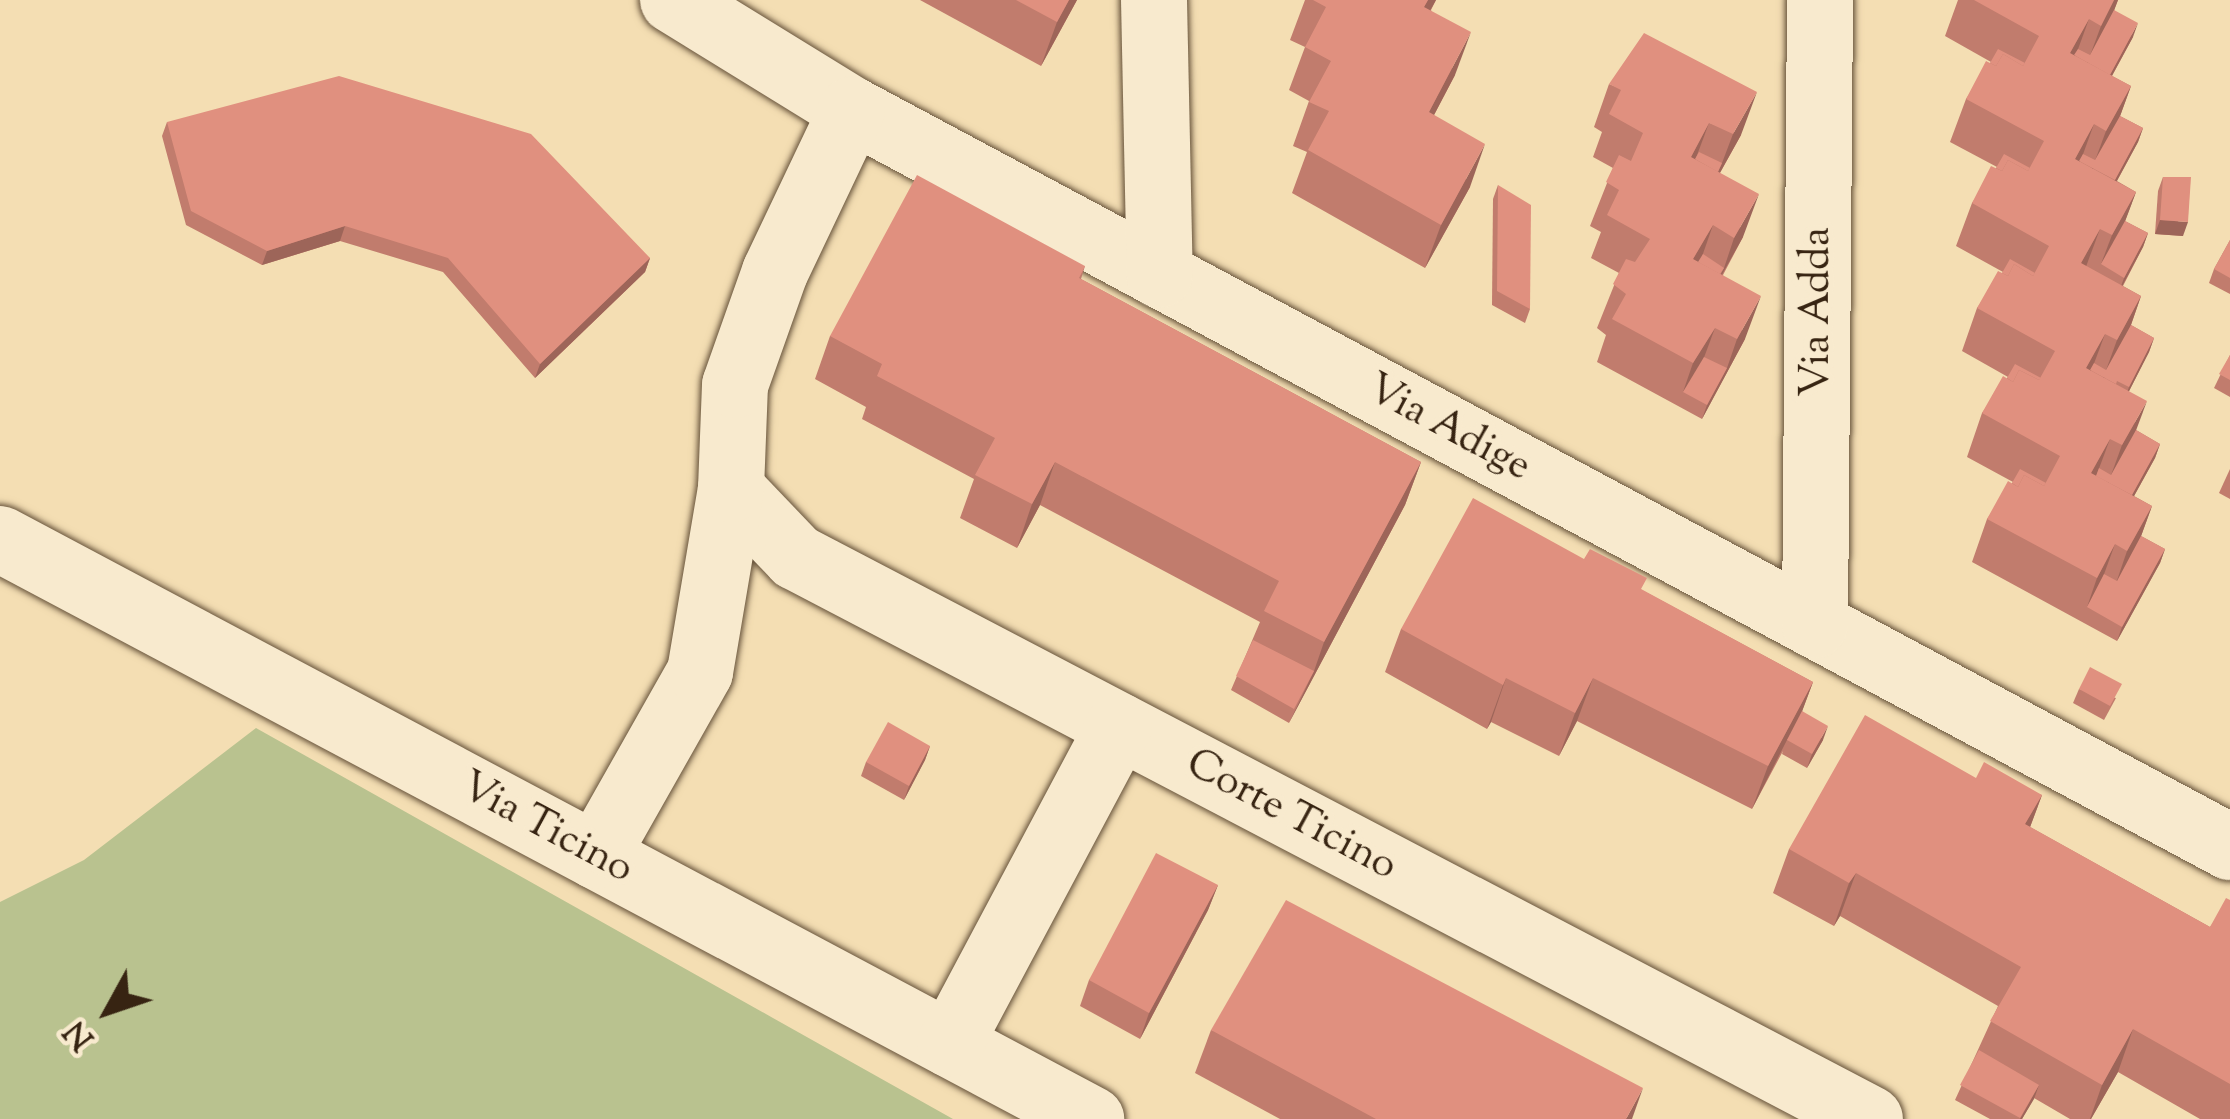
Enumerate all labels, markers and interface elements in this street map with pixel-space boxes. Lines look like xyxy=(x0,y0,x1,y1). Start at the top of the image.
street label: Via Adda xyxy=(1793,227,1843,397)
street label: Via Adige xyxy=(1357,365,1539,493)
street label: Corte Ticino xyxy=(1177,739,1405,893)
street label: Via Ticino xyxy=(451,762,641,896)
north arrow xyxy=(48,951,168,1071)
text: N xyxy=(54,1009,107,1060)

